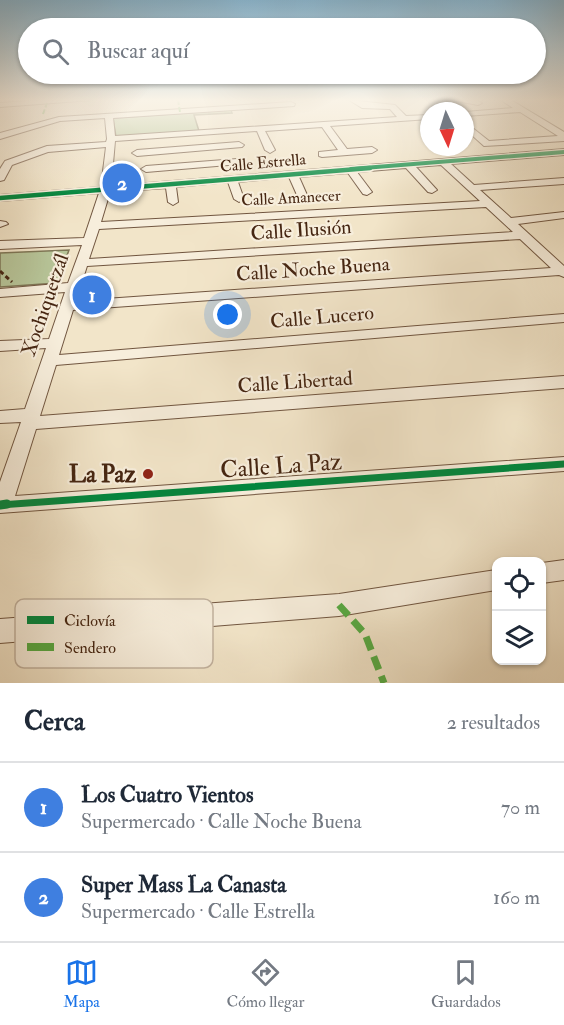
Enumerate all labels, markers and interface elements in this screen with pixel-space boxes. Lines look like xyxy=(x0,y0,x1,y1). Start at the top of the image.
search box xyxy=(18,18,546,84)
icon: search xyxy=(39,35,72,68)
text: Buscar aquí xyxy=(87,37,189,65)
north arrow xyxy=(420,102,474,156)
street label: Calle Estrella xyxy=(219,149,307,177)
pin: 2 xyxy=(102,160,142,206)
street label: Calle Amanecer xyxy=(241,185,341,211)
street label: Calle Ilusión xyxy=(250,214,352,246)
street label: Xochiquetzál xyxy=(16,250,74,360)
street label: Calle Noche Buena xyxy=(235,251,391,287)
pin: 1 xyxy=(72,272,112,318)
your location xyxy=(213,300,242,329)
street label: Calle Lucero xyxy=(269,300,375,334)
street label: Calle Libertad xyxy=(237,365,354,398)
street label: Calle La Paz xyxy=(219,446,343,486)
place label: La Paz xyxy=(69,459,136,490)
marker: La Paz xyxy=(141,467,155,481)
map controls xyxy=(492,557,546,665)
button: locate xyxy=(492,557,546,611)
legend xyxy=(15,599,213,668)
text: Ciclovía xyxy=(64,611,116,631)
button: layers xyxy=(492,611,546,665)
text: Sendero xyxy=(64,638,116,658)
text: Cerca xyxy=(24,706,85,738)
text: 2 resultados xyxy=(447,710,540,735)
text: Los Cuatro Vientos xyxy=(81,781,253,809)
text: 1 xyxy=(40,795,47,820)
text: 70 m xyxy=(501,795,540,820)
text: Supermercado · Calle Noche Buena xyxy=(81,809,362,834)
text: Super Mass La Canasta xyxy=(81,871,286,899)
text: 2 xyxy=(38,885,49,910)
text: 160 m xyxy=(493,885,540,910)
text: Supermercado · Calle Estrella xyxy=(81,899,315,924)
tab: Mapa xyxy=(63,956,100,1012)
tab: Cómo llegar xyxy=(226,956,305,1012)
tab: Guardados xyxy=(431,956,501,1012)

